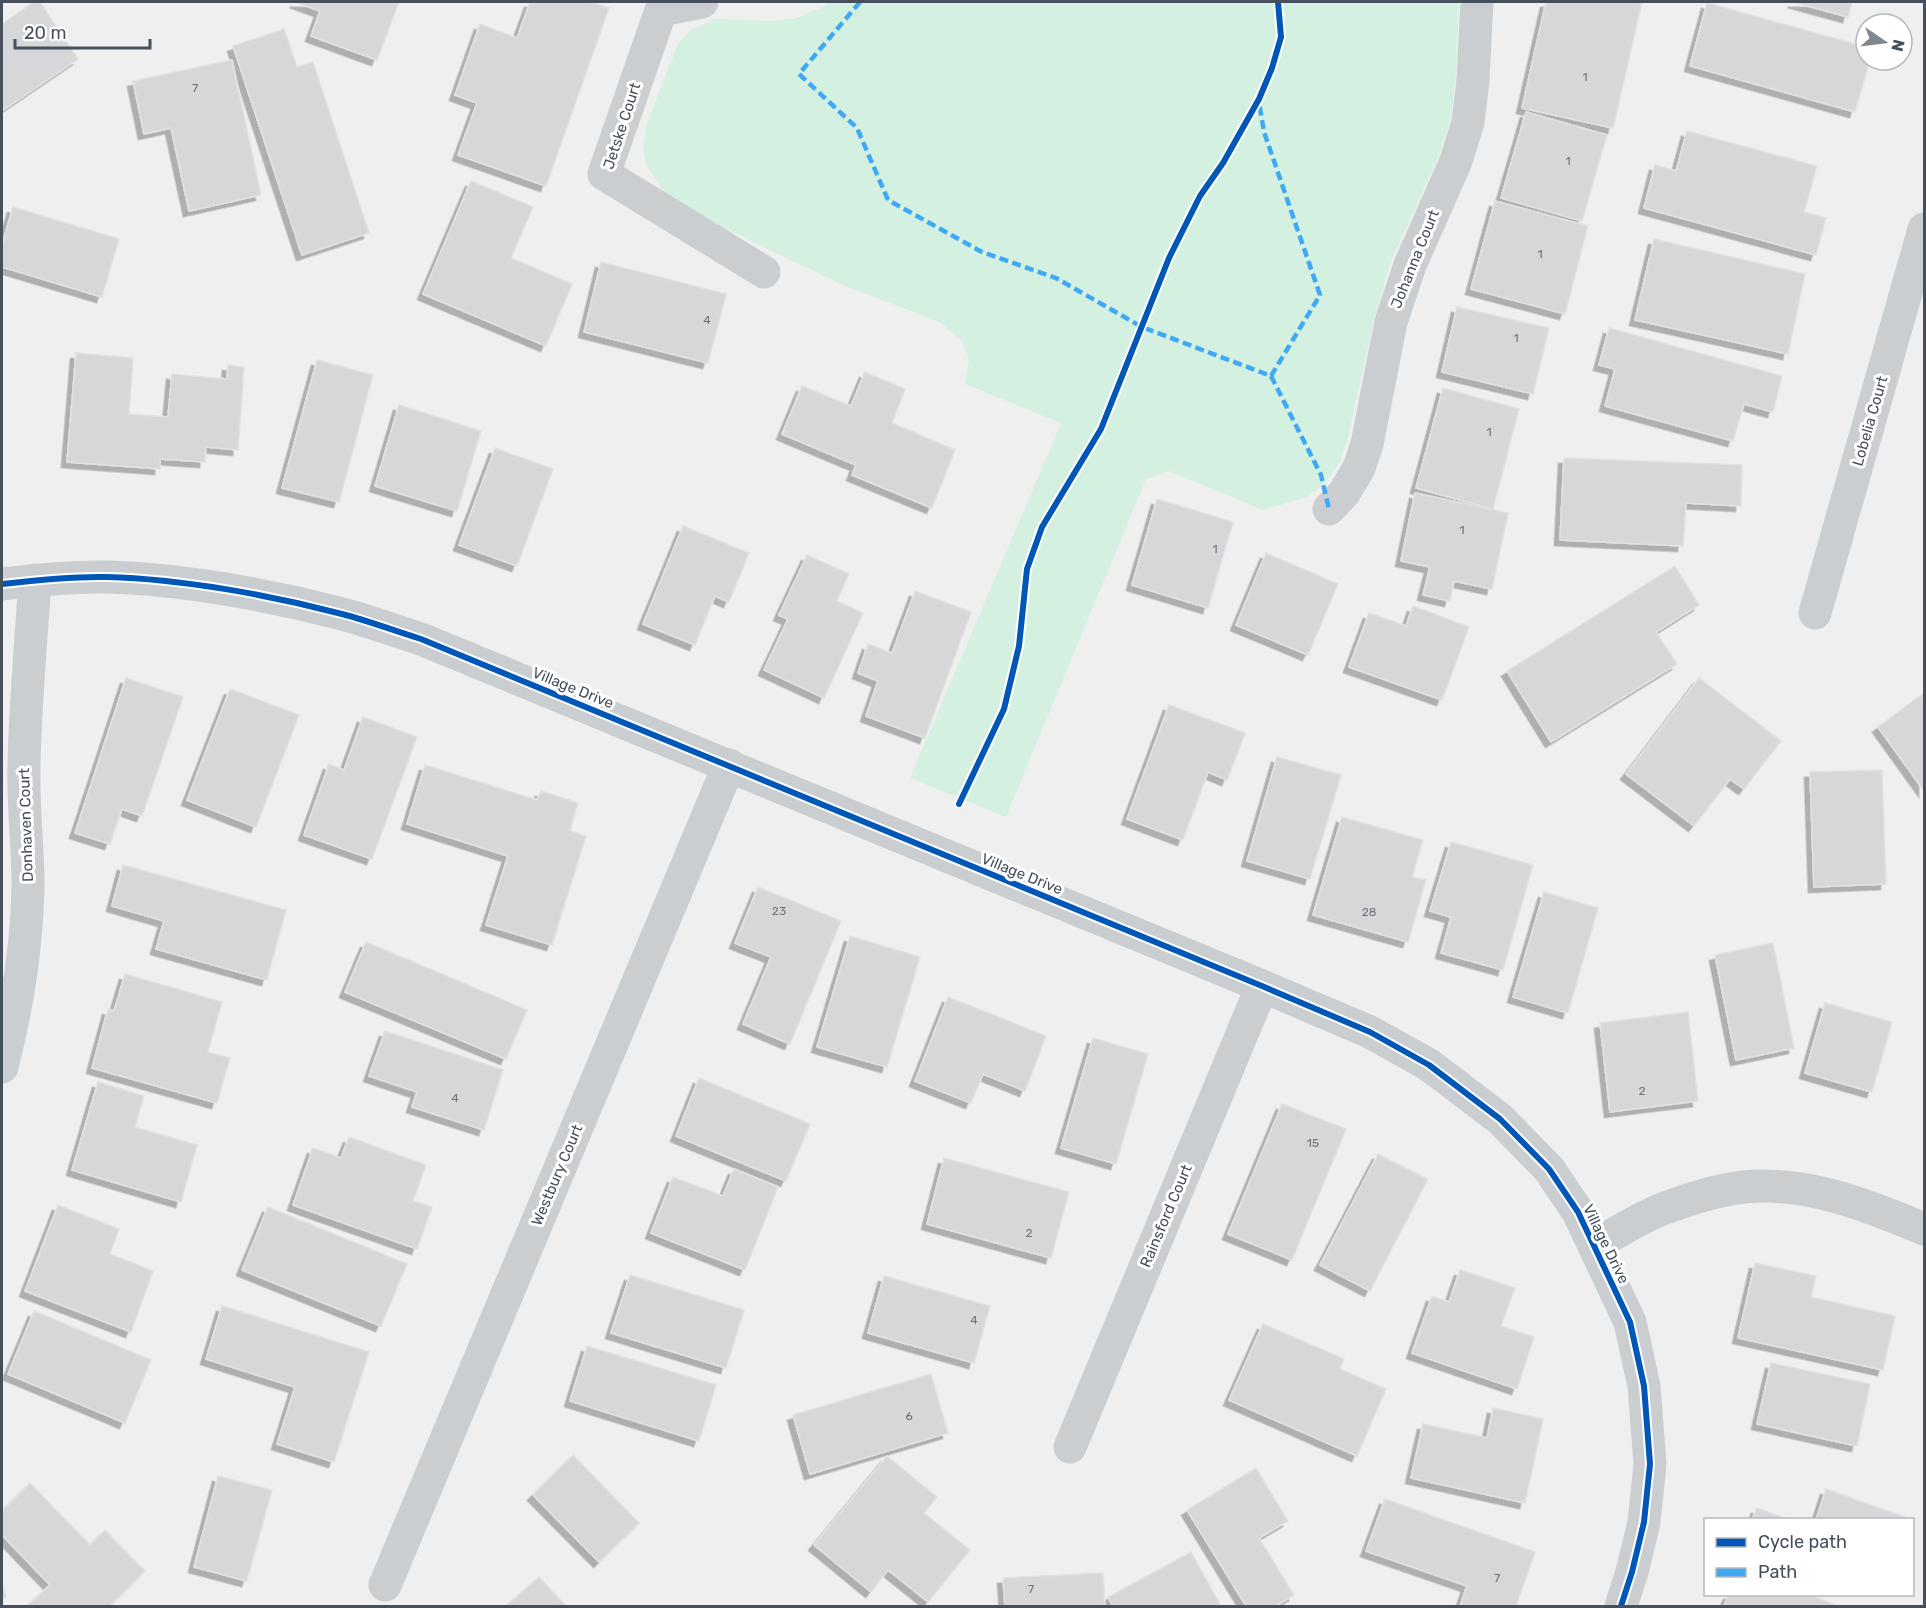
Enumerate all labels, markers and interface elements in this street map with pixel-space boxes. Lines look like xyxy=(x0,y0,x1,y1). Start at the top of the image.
scale bar xyxy=(15,12,150,50)
north arrow xyxy=(1854,12,1914,72)
text: 20 m xyxy=(24,22,66,44)
text: N xyxy=(1887,38,1909,53)
house number: 1 xyxy=(1582,70,1588,84)
street label: Jetske Court xyxy=(600,80,645,172)
house number: 7 xyxy=(192,81,198,95)
house number: 1 xyxy=(1565,154,1571,168)
street label: Johanna Court xyxy=(1387,207,1443,311)
house number: 1 xyxy=(1537,247,1543,261)
house number: 4 xyxy=(703,313,711,327)
house number: 1 xyxy=(1513,331,1519,345)
street label: Lobelia Court xyxy=(1849,374,1891,468)
house number: 1 xyxy=(1486,425,1492,439)
house number: 1 xyxy=(1459,523,1465,537)
house number: 1 xyxy=(1212,542,1218,556)
street label: Village Drive xyxy=(530,664,616,712)
street label: Donhaven Court xyxy=(15,768,37,882)
street label: Village Drive xyxy=(979,850,1065,898)
house number: 23 xyxy=(772,904,786,918)
house number: 28 xyxy=(1362,905,1376,919)
house number: 2 xyxy=(1638,1084,1646,1098)
house number: 4 xyxy=(451,1091,459,1105)
street label: Westbury Court xyxy=(528,1122,586,1228)
house number: 15 xyxy=(1307,1136,1319,1150)
street label: Rainsford Court xyxy=(1136,1162,1196,1270)
street label: Village Drive xyxy=(1579,1201,1633,1287)
house number: 2 xyxy=(1025,1226,1033,1240)
house number: 4 xyxy=(970,1313,978,1327)
house number: 6 xyxy=(905,1409,913,1423)
legend xyxy=(1704,1518,1914,1596)
text: Cycle path xyxy=(1758,1531,1847,1553)
text: Path xyxy=(1758,1561,1797,1583)
house number: 7 xyxy=(1494,1571,1500,1585)
house number: 7 xyxy=(1028,1582,1034,1596)

